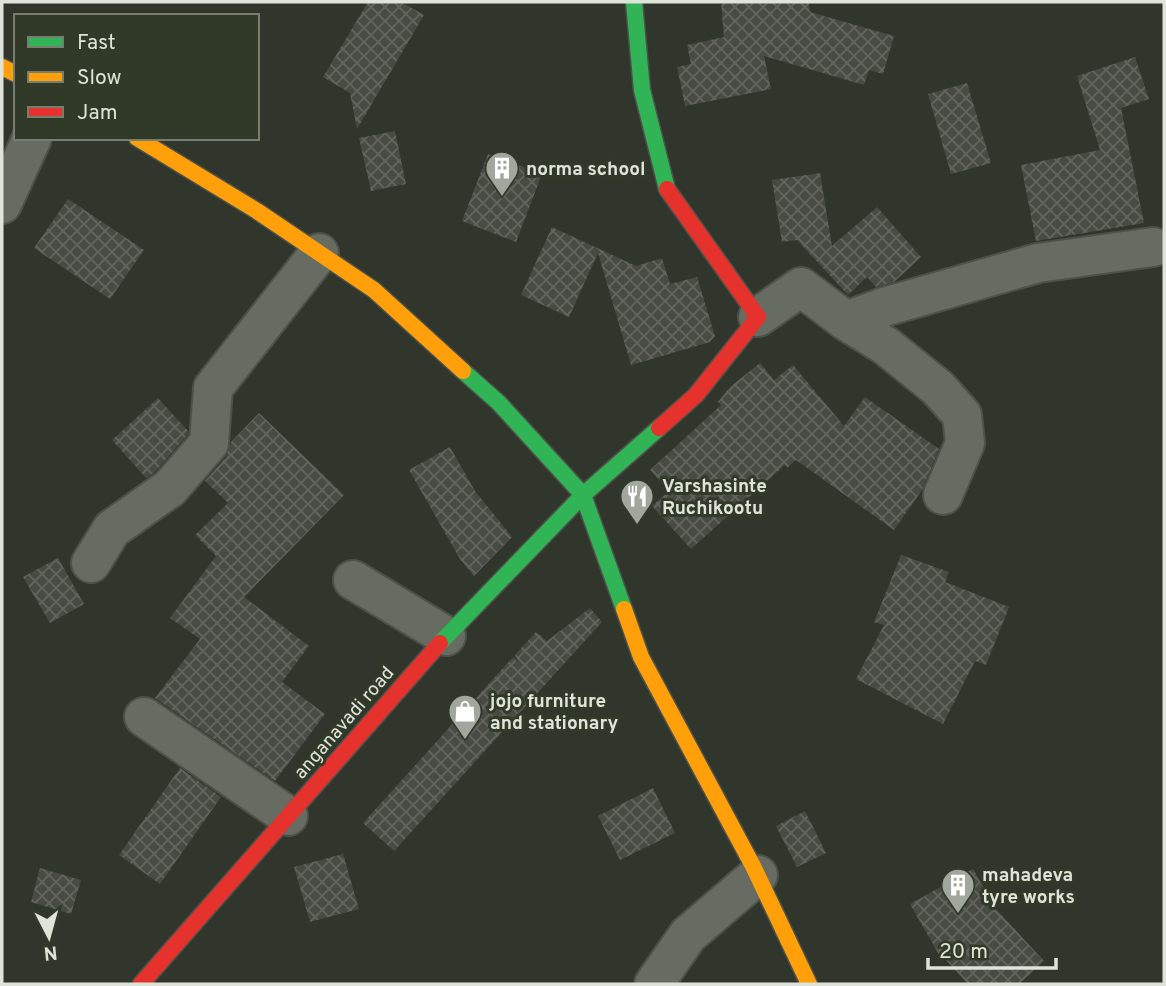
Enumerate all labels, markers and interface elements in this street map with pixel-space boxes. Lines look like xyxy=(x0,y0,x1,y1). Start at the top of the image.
legend xyxy=(14,14,259,140)
text: Fast xyxy=(77,30,116,57)
text: Slow xyxy=(77,65,122,92)
text: Jam xyxy=(77,100,118,127)
building icon: norma school xyxy=(483,149,521,198)
place label: norma school xyxy=(526,158,646,182)
place label: Varshasinte Ruchikootu xyxy=(662,475,767,521)
restaurant icon: Varshasinte Ruchikootu xyxy=(618,477,656,526)
street label: anganavadi road xyxy=(289,662,400,785)
place label: jojo furniture and stationary xyxy=(488,690,619,736)
shop icon: jojo furniture and stationary xyxy=(446,692,484,741)
place label: mahadeva tyre works xyxy=(982,864,1075,910)
building icon: mahadeva tyre works xyxy=(939,866,977,915)
north arrow xyxy=(14,902,84,972)
scale bar xyxy=(928,926,1056,970)
text: N xyxy=(43,939,59,965)
text: 20 m xyxy=(939,939,988,966)

